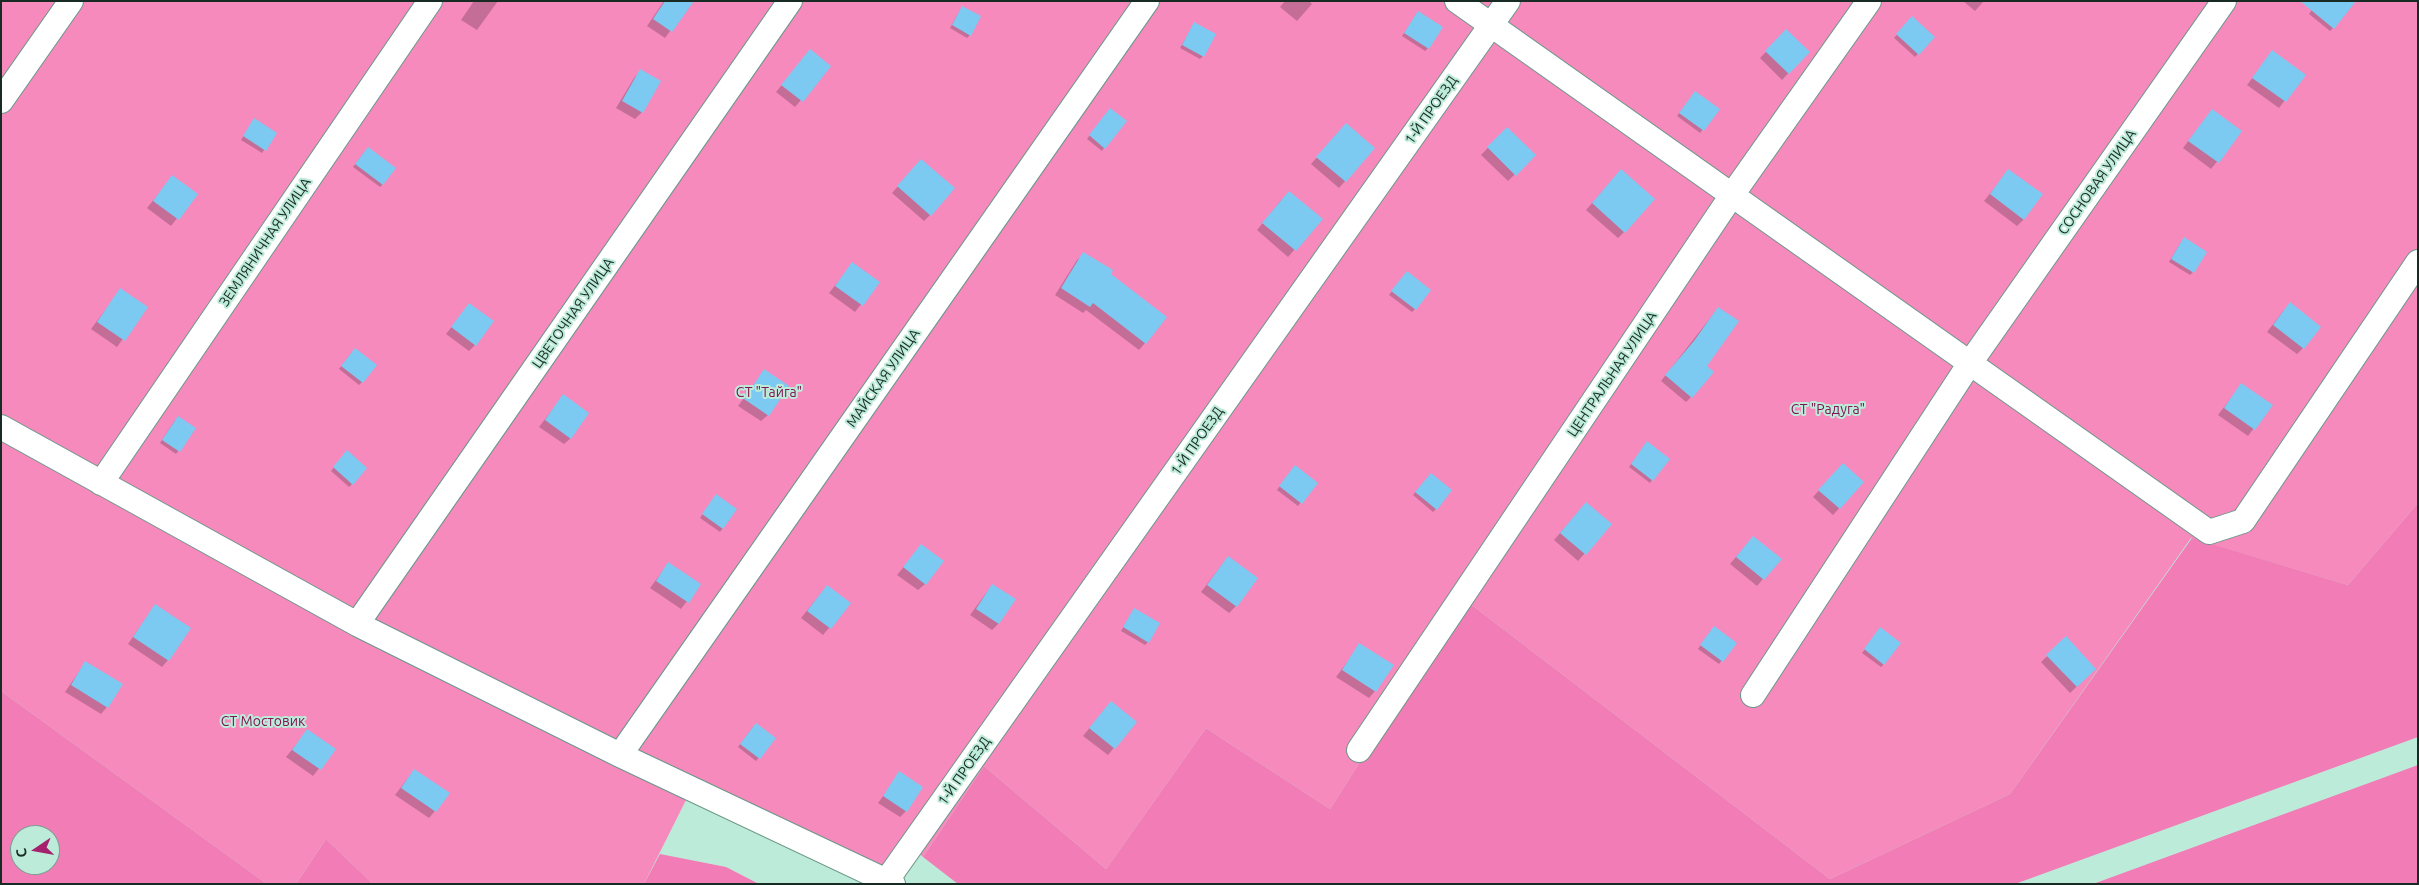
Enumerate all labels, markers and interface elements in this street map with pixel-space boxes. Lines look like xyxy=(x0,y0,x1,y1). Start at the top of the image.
street label: 1-Й ПРОЕЗД xyxy=(1401,73,1461,147)
street label: СОСНОВАЯ УЛИЦА xyxy=(2054,126,2140,238)
street label: ЗЕМЛЯНИЧНАЯ УЛИЦА xyxy=(216,174,314,310)
street label: ЦВЕТОЧНАЯ УЛИЦА xyxy=(529,255,617,371)
street label: ЦЕНТРАЛЬНАЯ УЛИЦА xyxy=(1564,308,1660,440)
street label: МАЙСКАЯ УЛИЦА xyxy=(843,326,923,430)
park label: СТ "Тайга" xyxy=(736,384,802,400)
park label: СТ "Радуга" xyxy=(1791,401,1865,417)
street label: 1-Й ПРОЕЗД xyxy=(1167,404,1227,478)
park label: СТ Мостовик xyxy=(221,713,305,729)
street label: 1-Й ПРОЕЗД xyxy=(934,734,994,808)
north arrow xyxy=(10,825,60,875)
text: С xyxy=(13,847,30,859)

